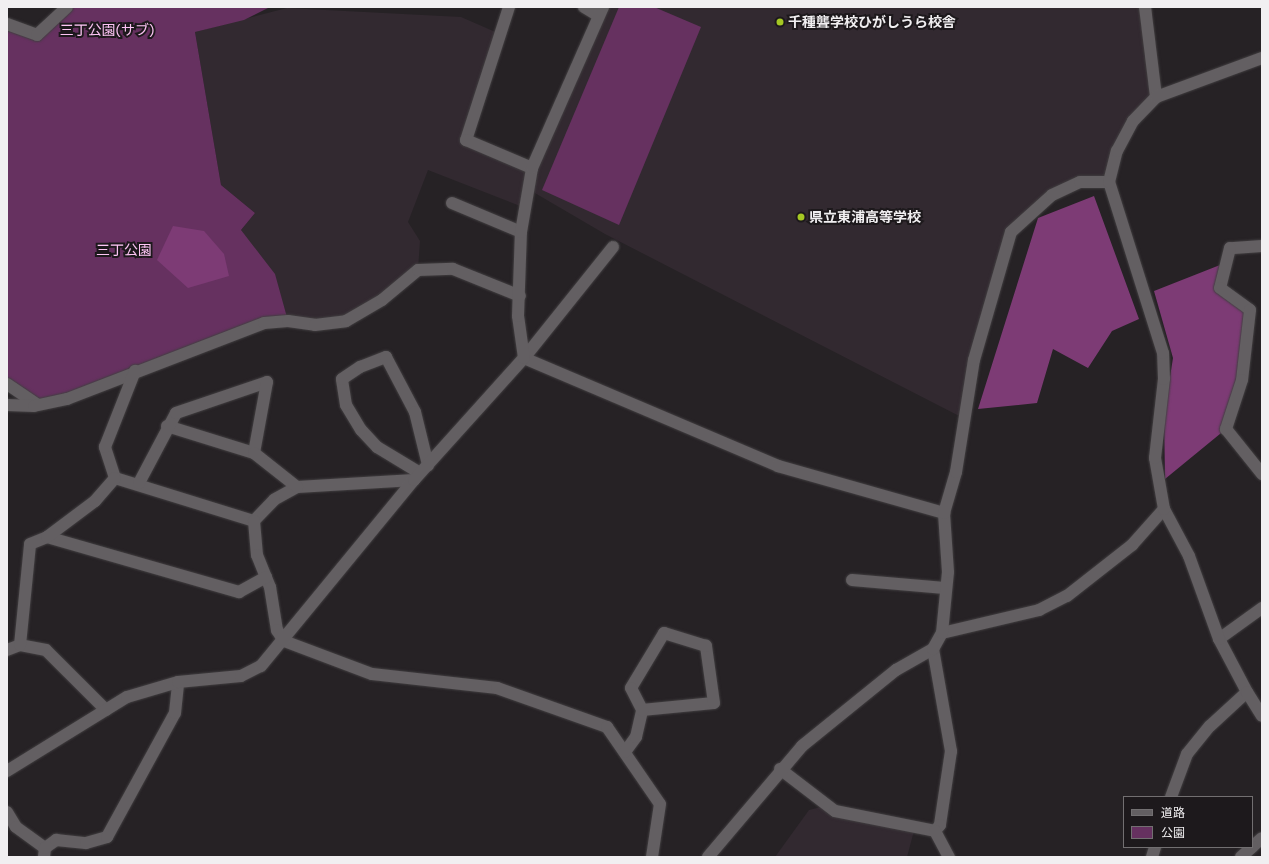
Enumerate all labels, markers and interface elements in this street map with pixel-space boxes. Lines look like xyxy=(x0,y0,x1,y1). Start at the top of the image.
place label: 千種聾学校ひがしうら校舎 xyxy=(788,14,956,30)
marker: 千種聾学校ひがしうら校舎 xyxy=(775,17,785,27)
park label: 三丁公園(サブ) xyxy=(60,22,154,38)
place label: 県立東浦高等学校 xyxy=(809,209,921,225)
marker: 県立東浦高等学校 xyxy=(796,212,806,222)
park label: 三丁公園 xyxy=(96,242,152,258)
legend xyxy=(1123,796,1253,848)
text: 道路 xyxy=(1161,805,1185,821)
text: 公園 xyxy=(1161,825,1185,841)

